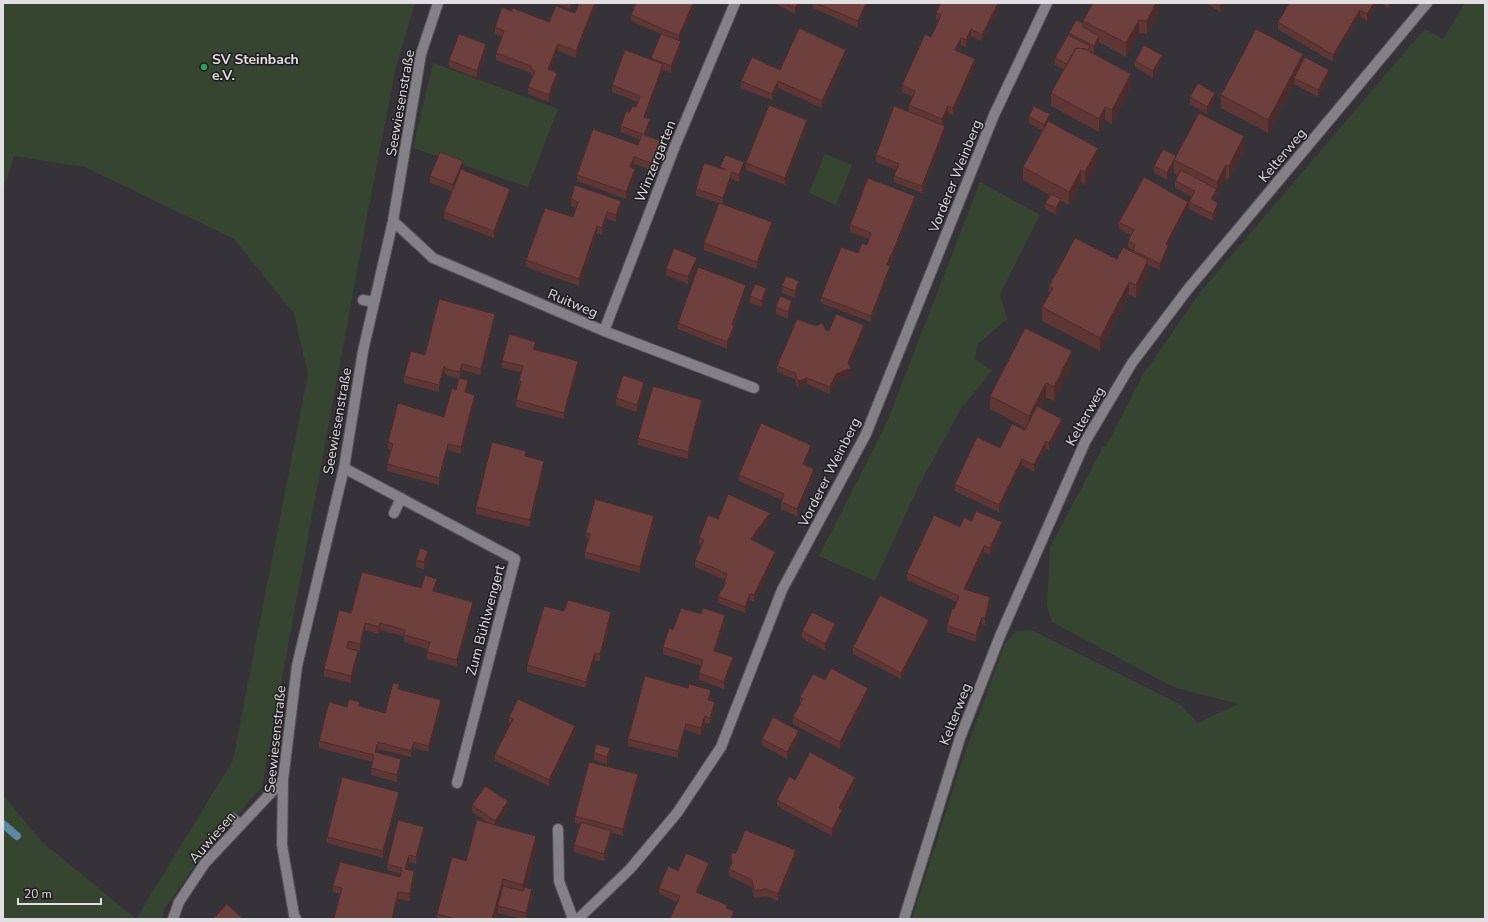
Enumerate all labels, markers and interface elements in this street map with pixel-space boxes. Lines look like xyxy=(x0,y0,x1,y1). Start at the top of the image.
street label: Seewiesenstraße xyxy=(382,48,419,158)
place label: SV Steinbach e.V. xyxy=(212,50,299,85)
marker: SV Steinbach e.V. xyxy=(199,62,209,72)
street label: Winzergarten xyxy=(630,117,680,205)
street label: Vorderer Weinberg xyxy=(924,117,987,236)
street label: Kelterweg xyxy=(1254,124,1311,186)
street label: Ruitweg xyxy=(545,284,601,323)
street label: Seewiesenstraße xyxy=(319,366,356,476)
street label: Kelterweg xyxy=(1061,383,1110,449)
street label: Vorderer Weinberg xyxy=(793,414,865,531)
street label: Zum Bühlwengert xyxy=(462,563,509,678)
street label: Kelterweg xyxy=(935,680,976,748)
street label: Seewiesenstraße xyxy=(260,684,291,794)
street label: Auwiesen xyxy=(185,807,240,867)
scale bar xyxy=(18,880,101,906)
text: 20 m xyxy=(24,886,52,902)

